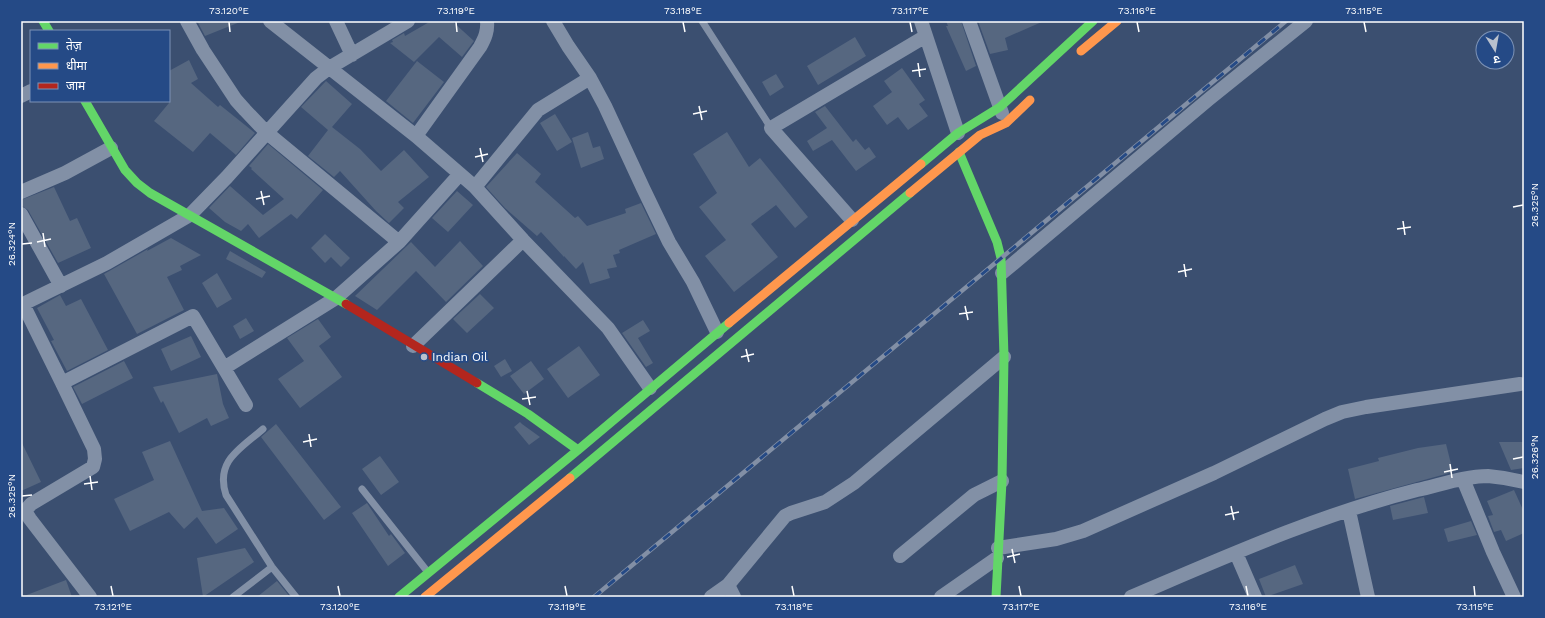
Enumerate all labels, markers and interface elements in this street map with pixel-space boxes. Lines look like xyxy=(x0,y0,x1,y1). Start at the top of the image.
text: 73.120°E xyxy=(209,5,249,16)
text: 73.119°E xyxy=(437,5,475,16)
text: 73.118°E xyxy=(664,5,702,16)
text: 73.117°E xyxy=(891,5,929,16)
text: 73.116°E xyxy=(1118,5,1156,16)
text: 73.115°E xyxy=(1345,5,1383,16)
legend xyxy=(30,30,170,102)
north arrow xyxy=(1475,30,1515,70)
text: तेज़ xyxy=(66,38,83,53)
text: उ xyxy=(1492,52,1501,66)
text: धीमा xyxy=(66,58,88,73)
text: जाम xyxy=(66,79,86,93)
text: 26.325°N xyxy=(1529,183,1540,227)
text: 26.324°N xyxy=(6,222,17,266)
place label: Indian Oil xyxy=(432,350,488,364)
marker: Indian Oil xyxy=(419,352,429,362)
text: 26.326°N xyxy=(1529,435,1540,479)
text: 26.325°N xyxy=(6,474,17,518)
text: 73.121°E xyxy=(94,601,132,612)
text: 73.120°E xyxy=(320,601,360,612)
text: 73.119°E xyxy=(548,601,586,612)
text: 73.118°E xyxy=(775,601,813,612)
text: 73.117°E xyxy=(1002,601,1040,612)
text: 73.116°E xyxy=(1229,601,1267,612)
text: 73.115°E xyxy=(1456,601,1494,612)

